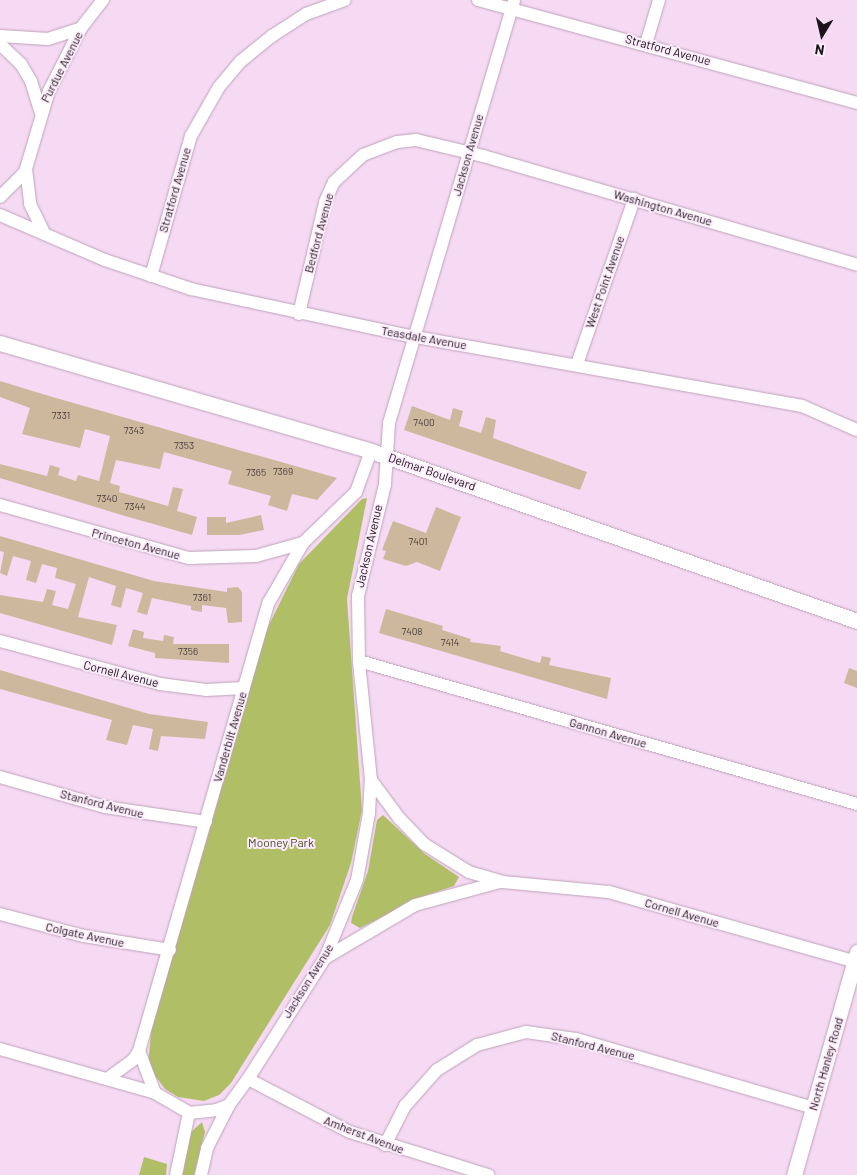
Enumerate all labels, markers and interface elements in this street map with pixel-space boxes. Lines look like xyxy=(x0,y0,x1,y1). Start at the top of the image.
north arrow xyxy=(797,10,847,60)
street label: Purdue Avenue xyxy=(38,29,86,105)
street label: Stratford Avenue xyxy=(624,32,712,68)
text: N xyxy=(814,41,826,59)
street label: Jackson Avenue xyxy=(449,112,487,198)
street label: Stratford Avenue xyxy=(156,146,194,234)
street label: Washington Avenue xyxy=(612,187,714,229)
street label: Bedford Avenue xyxy=(301,191,337,275)
street label: West Point Avenue xyxy=(582,234,628,330)
street label: Teasdale Avenue xyxy=(380,323,468,353)
house number: 7331 xyxy=(52,410,70,422)
house number: 7400 xyxy=(413,417,435,429)
house number: 7343 xyxy=(124,425,144,437)
house number: 7353 xyxy=(174,440,194,452)
street label: Delmar Boulevard xyxy=(386,450,478,494)
house number: 7369 xyxy=(273,466,293,478)
house number: 7365 xyxy=(246,467,266,479)
house number: 7340 xyxy=(96,493,118,505)
house number: 7344 xyxy=(125,501,145,513)
street label: Jackson Avenue xyxy=(352,503,386,589)
street label: Princeton Avenue xyxy=(90,525,182,563)
house number: 7401 xyxy=(408,536,428,548)
house number: 7361 xyxy=(193,592,211,604)
house number: 7408 xyxy=(401,626,423,638)
house number: 7414 xyxy=(441,637,459,649)
house number: 7356 xyxy=(178,646,198,658)
street label: Cornell Avenue xyxy=(82,658,160,690)
street label: Vanderbilt Avenue xyxy=(210,690,250,784)
street label: Gannon Avenue xyxy=(568,715,648,751)
street label: Stanford Avenue xyxy=(59,787,145,821)
park label: Mooney Park xyxy=(248,836,314,850)
street label: Cornell Avenue xyxy=(643,895,721,931)
street label: Colgate Avenue xyxy=(44,920,126,950)
street label: Jackson Avenue xyxy=(279,941,337,1021)
street label: North Hanley Road xyxy=(806,1016,846,1112)
street label: Stanford Avenue xyxy=(550,1029,636,1063)
street label: Amherst Avenue xyxy=(322,1113,406,1157)

